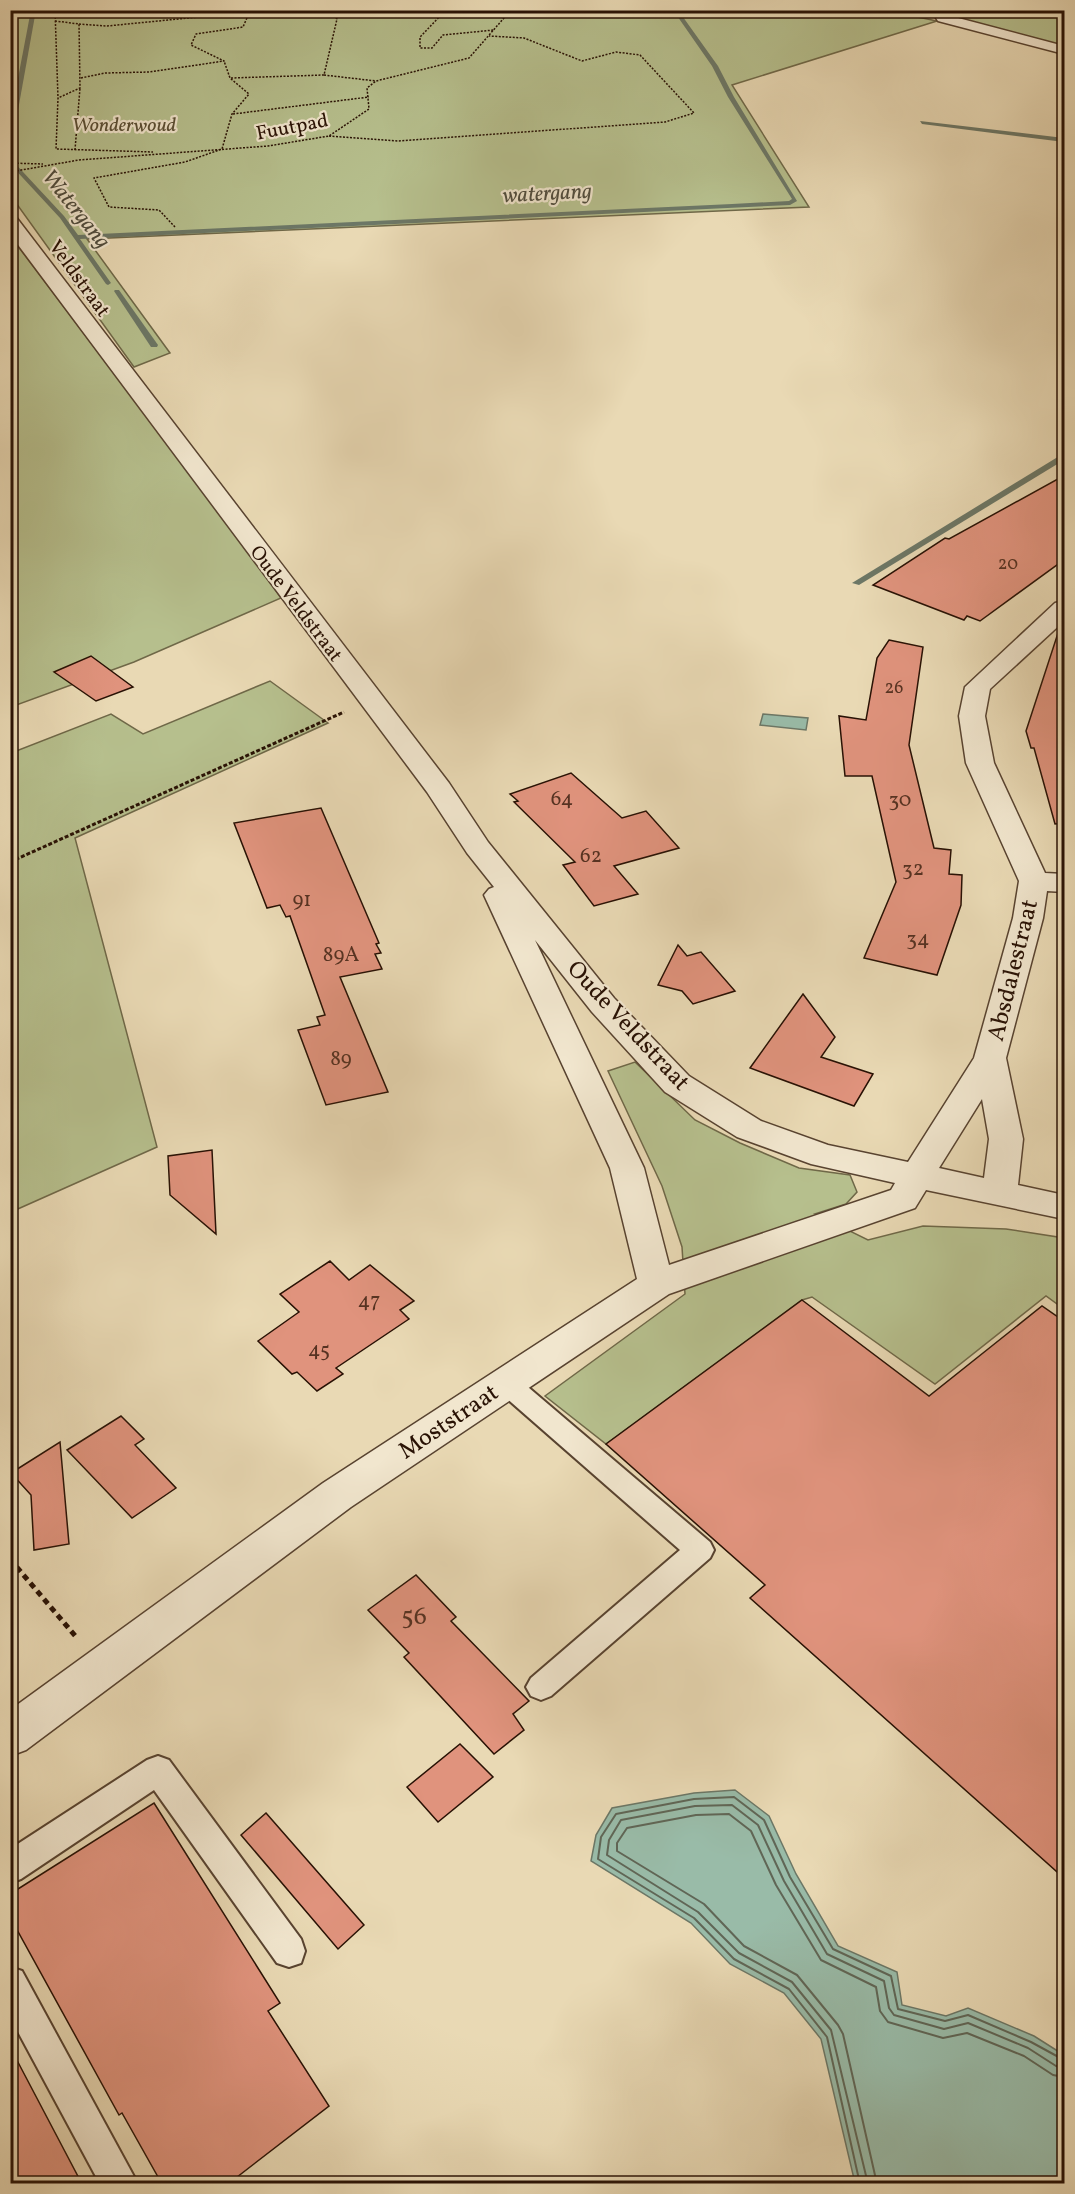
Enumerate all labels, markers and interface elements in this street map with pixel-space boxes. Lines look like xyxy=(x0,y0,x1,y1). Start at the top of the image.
street label: Fuutpad xyxy=(254,107,331,149)
park label: Wonderwoud xyxy=(72,112,177,140)
water label: Watergang xyxy=(33,163,117,256)
water label: watergang xyxy=(502,177,593,212)
street label: Veldstraat xyxy=(41,235,116,323)
street label: Oude Veldstraat xyxy=(242,540,348,668)
house number: 20 xyxy=(998,552,1018,577)
house number: 26 xyxy=(885,676,903,701)
house number: 64 xyxy=(551,785,573,814)
house number: 30 xyxy=(889,786,911,815)
house number: 62 xyxy=(580,842,602,871)
house number: 32 xyxy=(902,855,924,884)
house number: 91 xyxy=(292,886,312,915)
street label: Absdalestraat xyxy=(980,896,1048,1045)
house number: 34 xyxy=(906,925,930,954)
house number: 89A xyxy=(323,941,359,970)
street label: Oude Veldstraat xyxy=(558,954,697,1099)
house number: 89 xyxy=(330,1045,352,1074)
house number: 47 xyxy=(358,1287,380,1316)
house number: 45 xyxy=(308,1336,330,1365)
street label: Moststraat xyxy=(392,1377,506,1469)
house number: 56 xyxy=(401,1599,427,1635)

